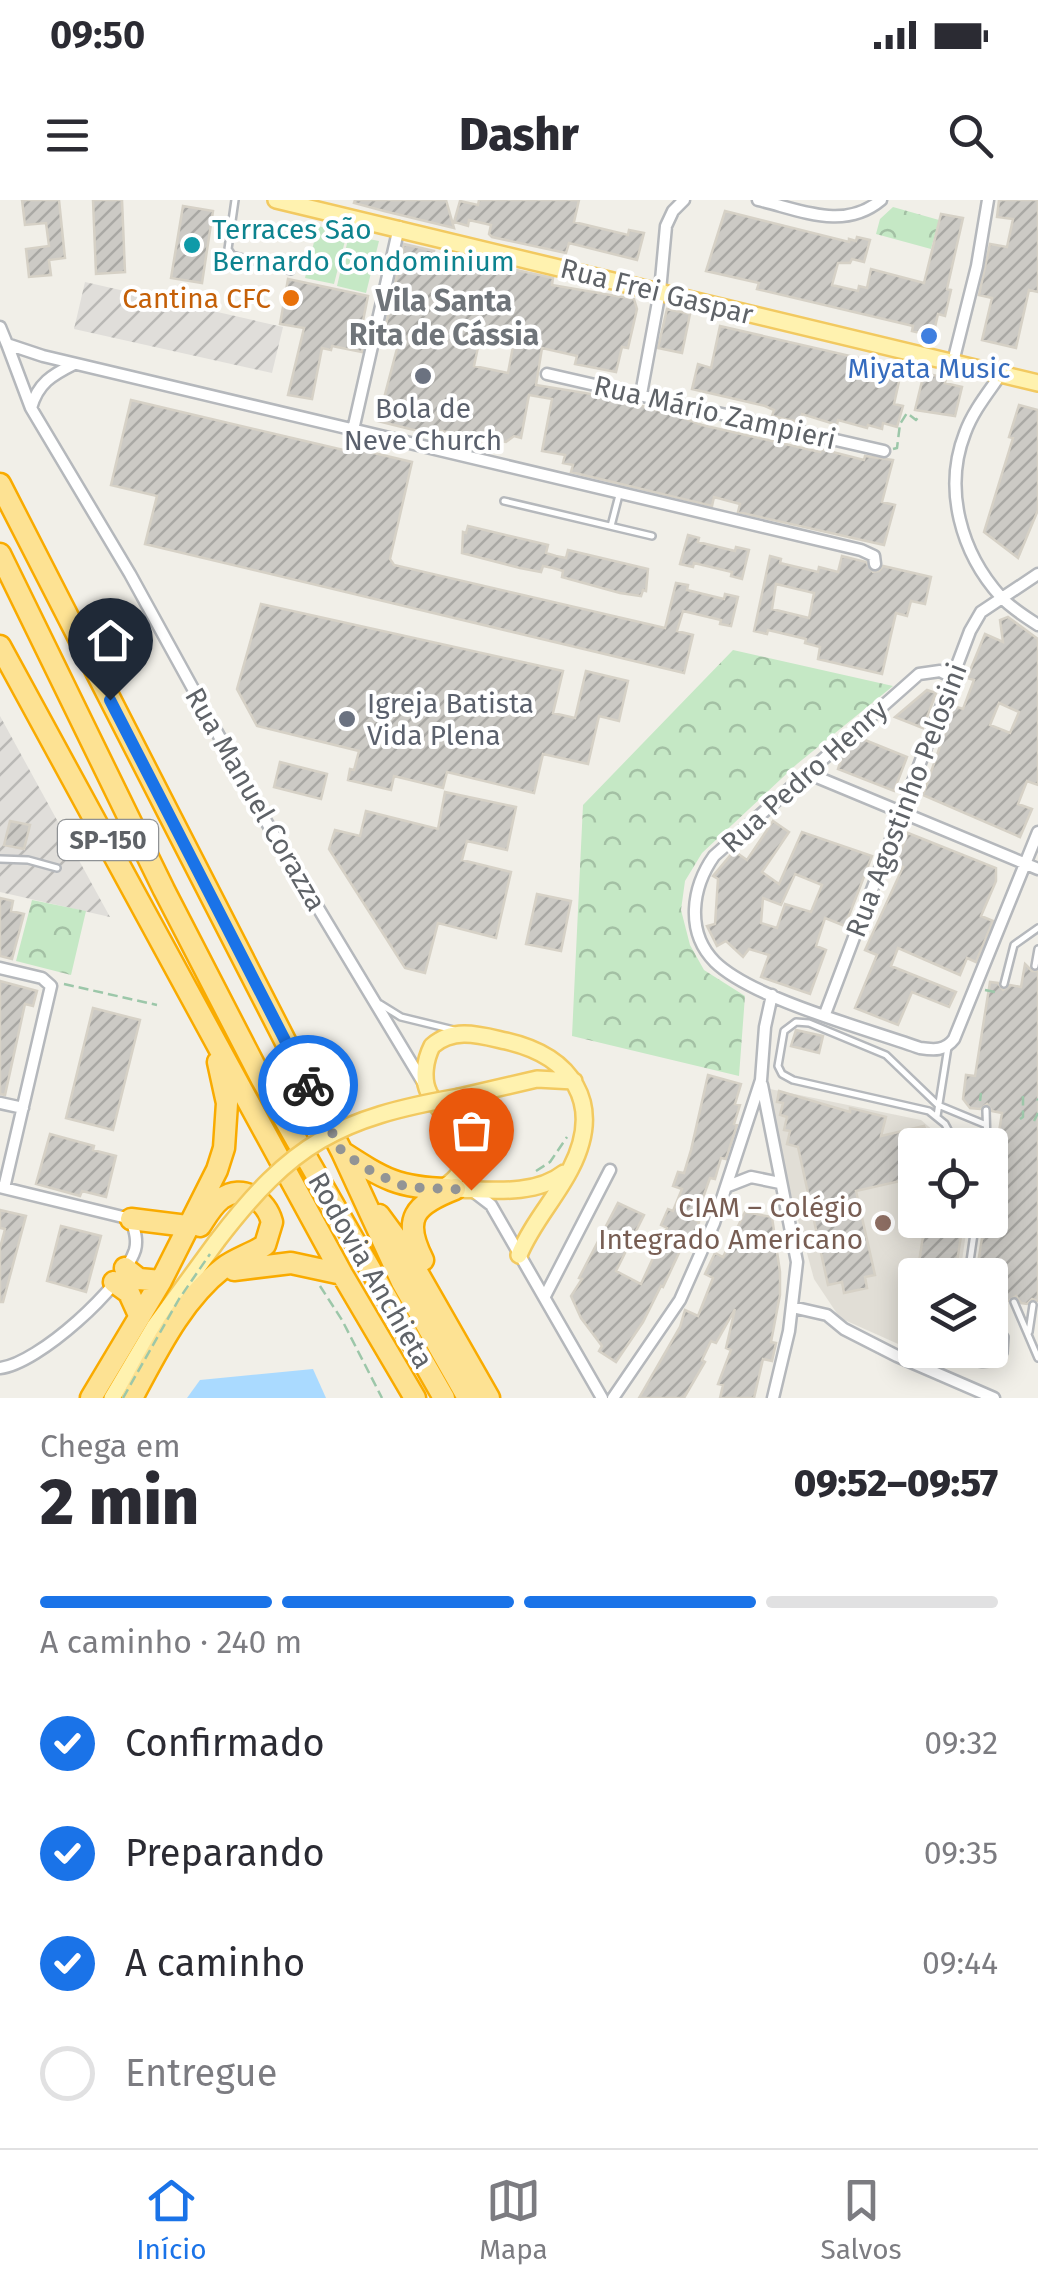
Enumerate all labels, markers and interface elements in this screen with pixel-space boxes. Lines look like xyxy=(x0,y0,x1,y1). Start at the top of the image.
text: 09:50 xyxy=(50,12,145,58)
icon: menu xyxy=(40,108,95,163)
text: Dashr xyxy=(459,108,579,162)
icon: search xyxy=(943,108,998,163)
place label: Terraces São Bernardo Condominium xyxy=(212,213,515,278)
marker: Terraces São Bernardo Condominium xyxy=(181,234,203,256)
street label: Rua Frei Gaspar xyxy=(557,252,757,331)
place label: Cantina CFC xyxy=(122,282,271,315)
district label: Vila Santa Rita de Cássia xyxy=(349,283,539,353)
marker: Cantina CFC xyxy=(280,287,302,309)
marker: Miyata Music xyxy=(918,325,940,347)
place label: Miyata Music xyxy=(847,352,1011,385)
marker: Bola de Neve Church xyxy=(412,365,434,387)
street label: Rua Mário Zampieri xyxy=(591,369,839,456)
place label: Bola de Neve Church xyxy=(344,392,502,457)
pin xyxy=(68,598,153,701)
icon: home xyxy=(83,613,138,668)
street label: Rua Agostinho Pelosini xyxy=(839,659,974,942)
street label: Rua Manuel Corazza xyxy=(178,682,333,917)
place label: Igreja Batista Vida Plena xyxy=(367,687,534,752)
street label: Rua Pedro Henry xyxy=(714,693,894,860)
marker: Igreja Batista Vida Plena xyxy=(336,708,358,730)
road number: SP-150 xyxy=(58,820,158,860)
courier xyxy=(258,1035,358,1135)
icon: bike xyxy=(281,1058,336,1113)
pin xyxy=(429,1088,514,1191)
icon: bag xyxy=(444,1103,499,1158)
map controls xyxy=(898,1128,1008,1368)
button: locate xyxy=(898,1128,1008,1238)
street label: Rodovia Anchieta xyxy=(301,1166,440,1374)
place label: CIAM – Colégio Integrado Americano xyxy=(598,1191,863,1256)
marker: CIAM – Colégio Integrado Americano xyxy=(872,1212,894,1234)
button: layers xyxy=(898,1258,1008,1368)
text: Chega em xyxy=(40,1427,181,1465)
text: 09:52–09:57 xyxy=(794,1460,998,1506)
text: 2 min xyxy=(40,1463,199,1541)
text: A caminho · 240 m xyxy=(40,1623,302,1661)
icon: check xyxy=(40,1716,95,1771)
text: Confirmado xyxy=(125,1720,325,1766)
text: 09:32 xyxy=(924,1724,998,1762)
icon: check xyxy=(40,1826,95,1881)
text: Preparando xyxy=(125,1830,325,1876)
text: 09:35 xyxy=(924,1834,998,1872)
icon: check xyxy=(40,1936,95,1991)
text: A caminho xyxy=(125,1940,305,1986)
text: 09:44 xyxy=(922,1944,998,1982)
text: Entregue xyxy=(125,2050,277,2096)
tab: Início xyxy=(136,2173,207,2266)
tab: Mapa xyxy=(479,2173,548,2266)
tab: Salvos xyxy=(820,2173,902,2266)

